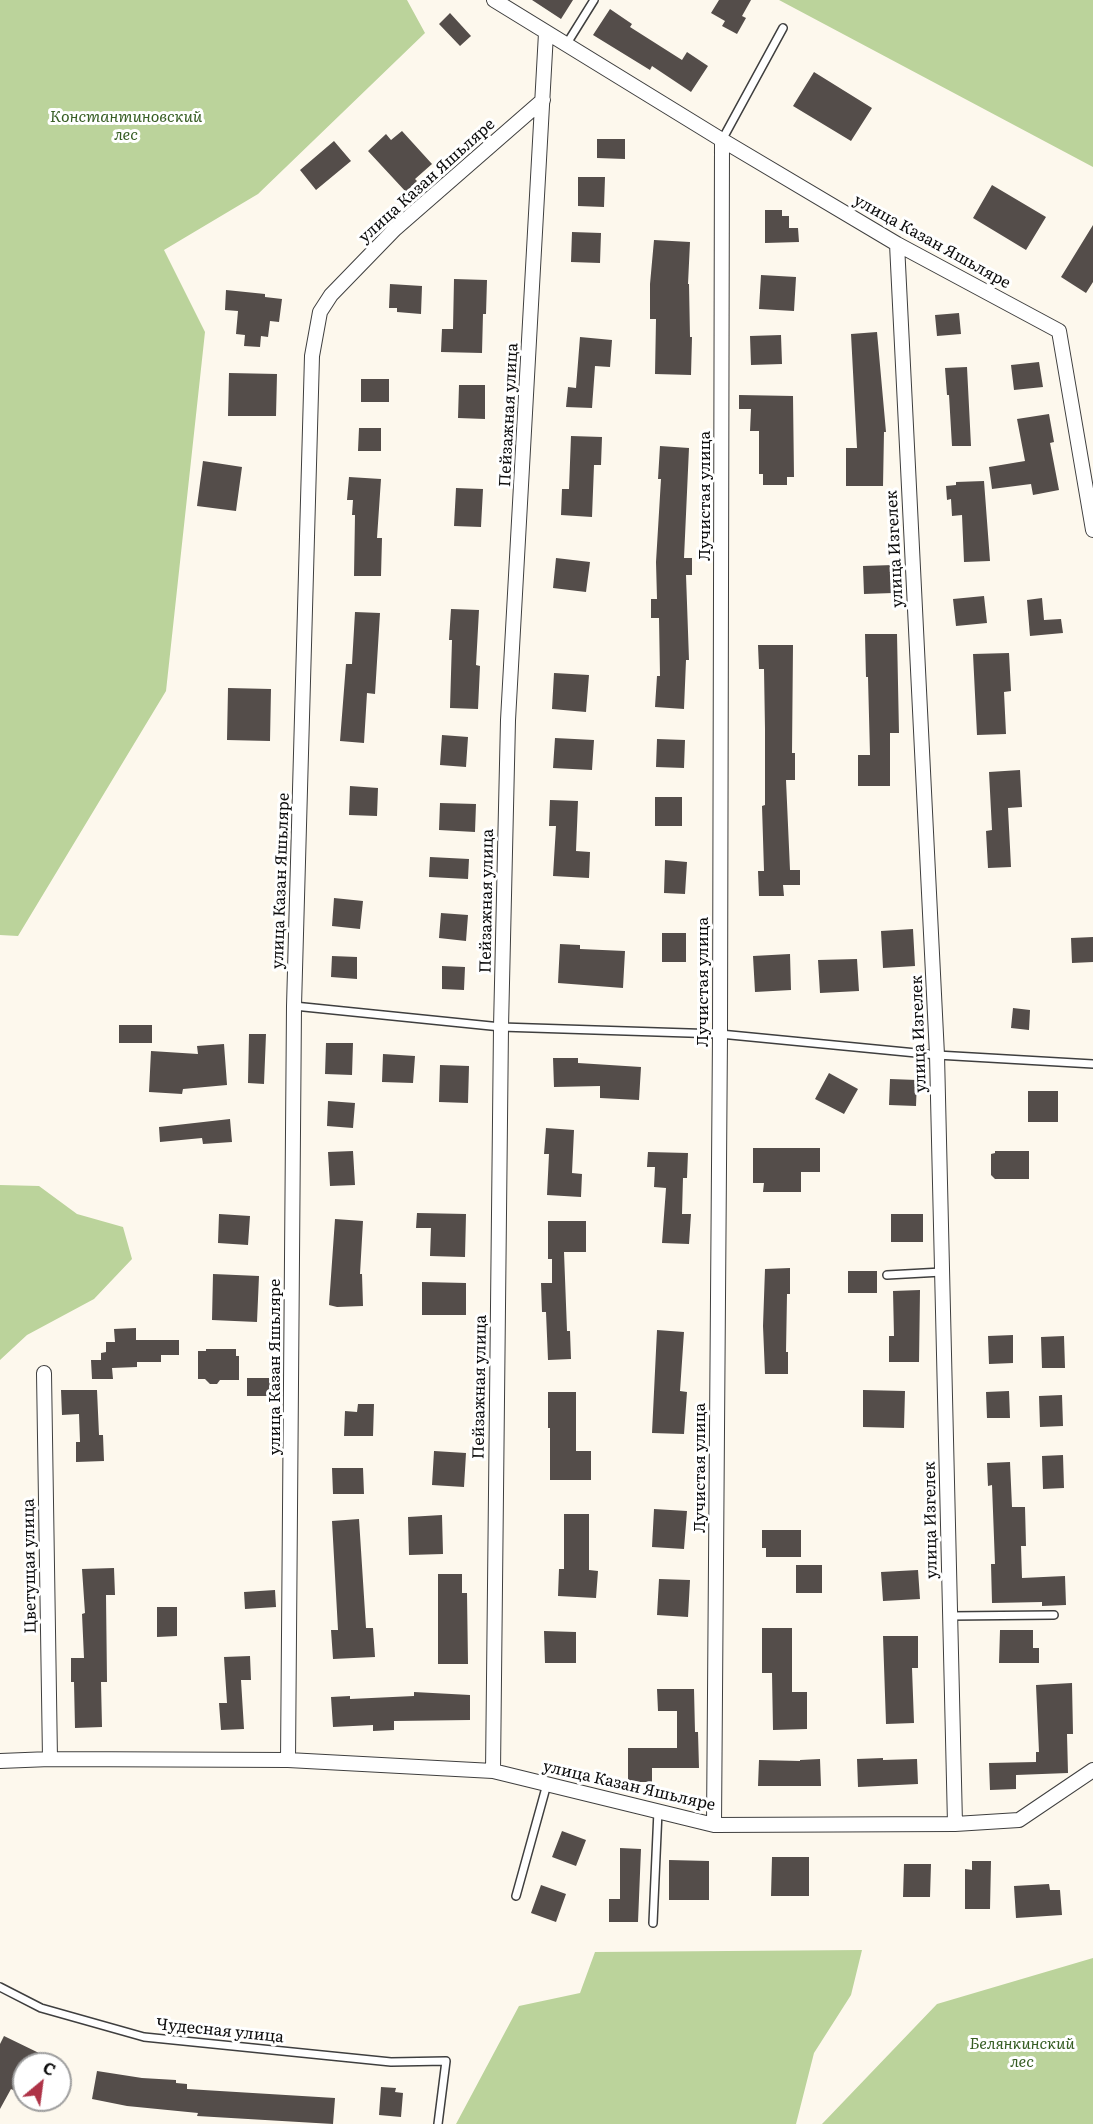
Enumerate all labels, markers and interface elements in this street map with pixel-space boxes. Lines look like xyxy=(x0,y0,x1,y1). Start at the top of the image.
park label: Константиновский лес xyxy=(50,107,202,145)
street label: улица Казан Яшьляре xyxy=(355,115,499,247)
street label: улица Казан Яшьляре xyxy=(850,191,1014,293)
street label: Пейзажная улица xyxy=(496,342,522,488)
street label: Лучистая улица xyxy=(695,431,715,561)
street label: улица Изгелек xyxy=(882,490,908,608)
street label: улица Казан Яшьляре xyxy=(268,793,294,969)
street label: Пейзажная улица xyxy=(476,829,498,973)
street label: Лучистая улица xyxy=(693,917,713,1047)
street label: улица Изгелек xyxy=(907,975,931,1093)
street label: улица Казан Яшьляре xyxy=(265,1279,285,1455)
street label: Пейзажная улица xyxy=(469,1315,491,1459)
street label: Лучистая улица xyxy=(690,1403,710,1533)
street label: улица Изгелек xyxy=(920,1461,942,1579)
street label: Цветущая улица xyxy=(19,1498,41,1634)
street label: улица Казан Яшьляре xyxy=(541,1757,717,1815)
street label: Чудесная улица xyxy=(155,2015,285,2047)
park label: Белянкинский лес xyxy=(969,2034,1075,2072)
north arrow xyxy=(12,2052,72,2112)
text: С xyxy=(39,2055,61,2081)

